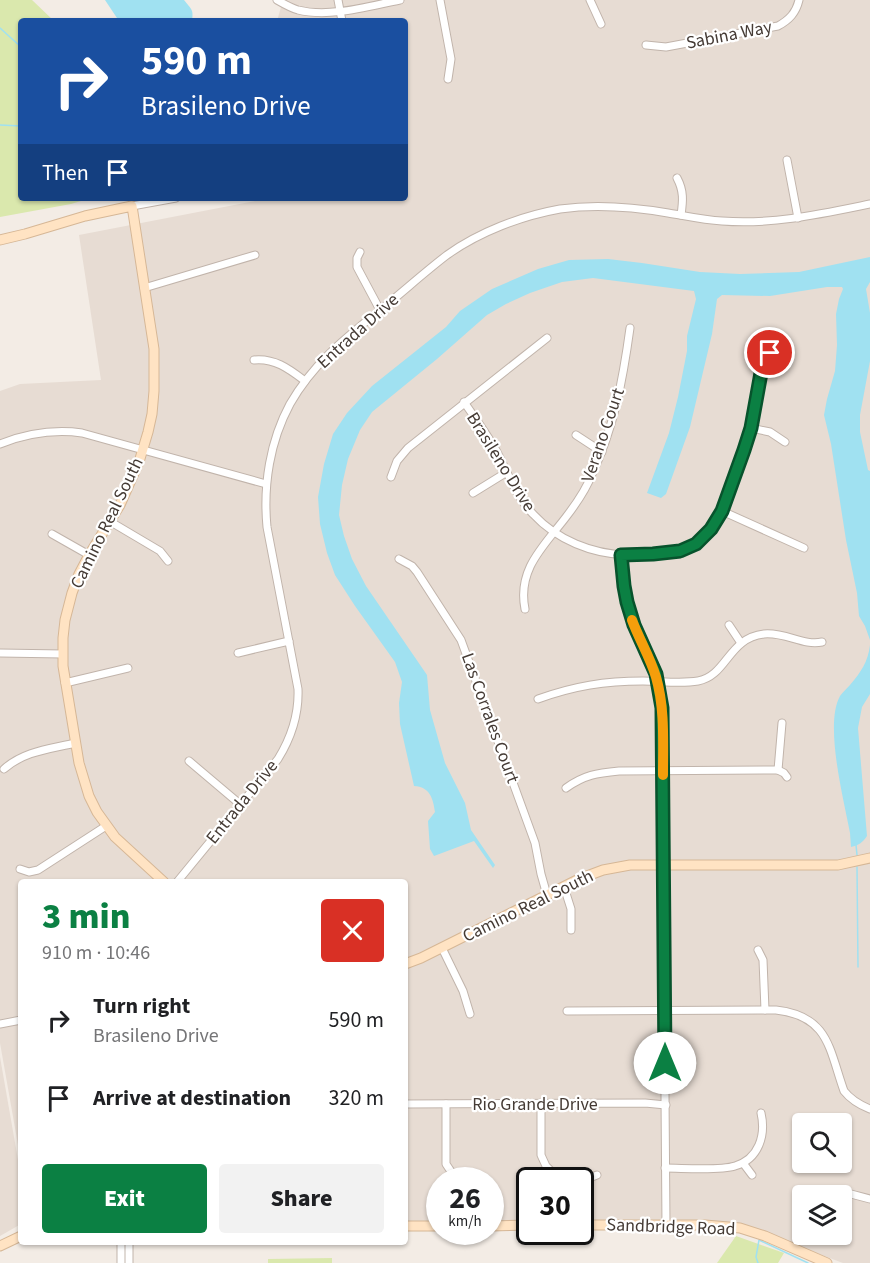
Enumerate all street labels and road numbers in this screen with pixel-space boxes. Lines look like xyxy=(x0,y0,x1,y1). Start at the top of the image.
street label: Sabina Way xyxy=(684,14,775,56)
street label: Entrada Drive xyxy=(312,288,404,374)
street label: Verano Court xyxy=(575,385,631,485)
street label: Brasileno Drive xyxy=(460,407,542,517)
street label: Camino Real South xyxy=(64,453,150,593)
street label: Las Corrales Court xyxy=(455,649,525,787)
street label: Entrada Drive xyxy=(200,754,284,849)
street label: Camino Real South xyxy=(458,863,598,949)
street label: Rio Grande Drive xyxy=(472,1092,598,1117)
street label: Sandbridge Road xyxy=(606,1212,736,1242)

